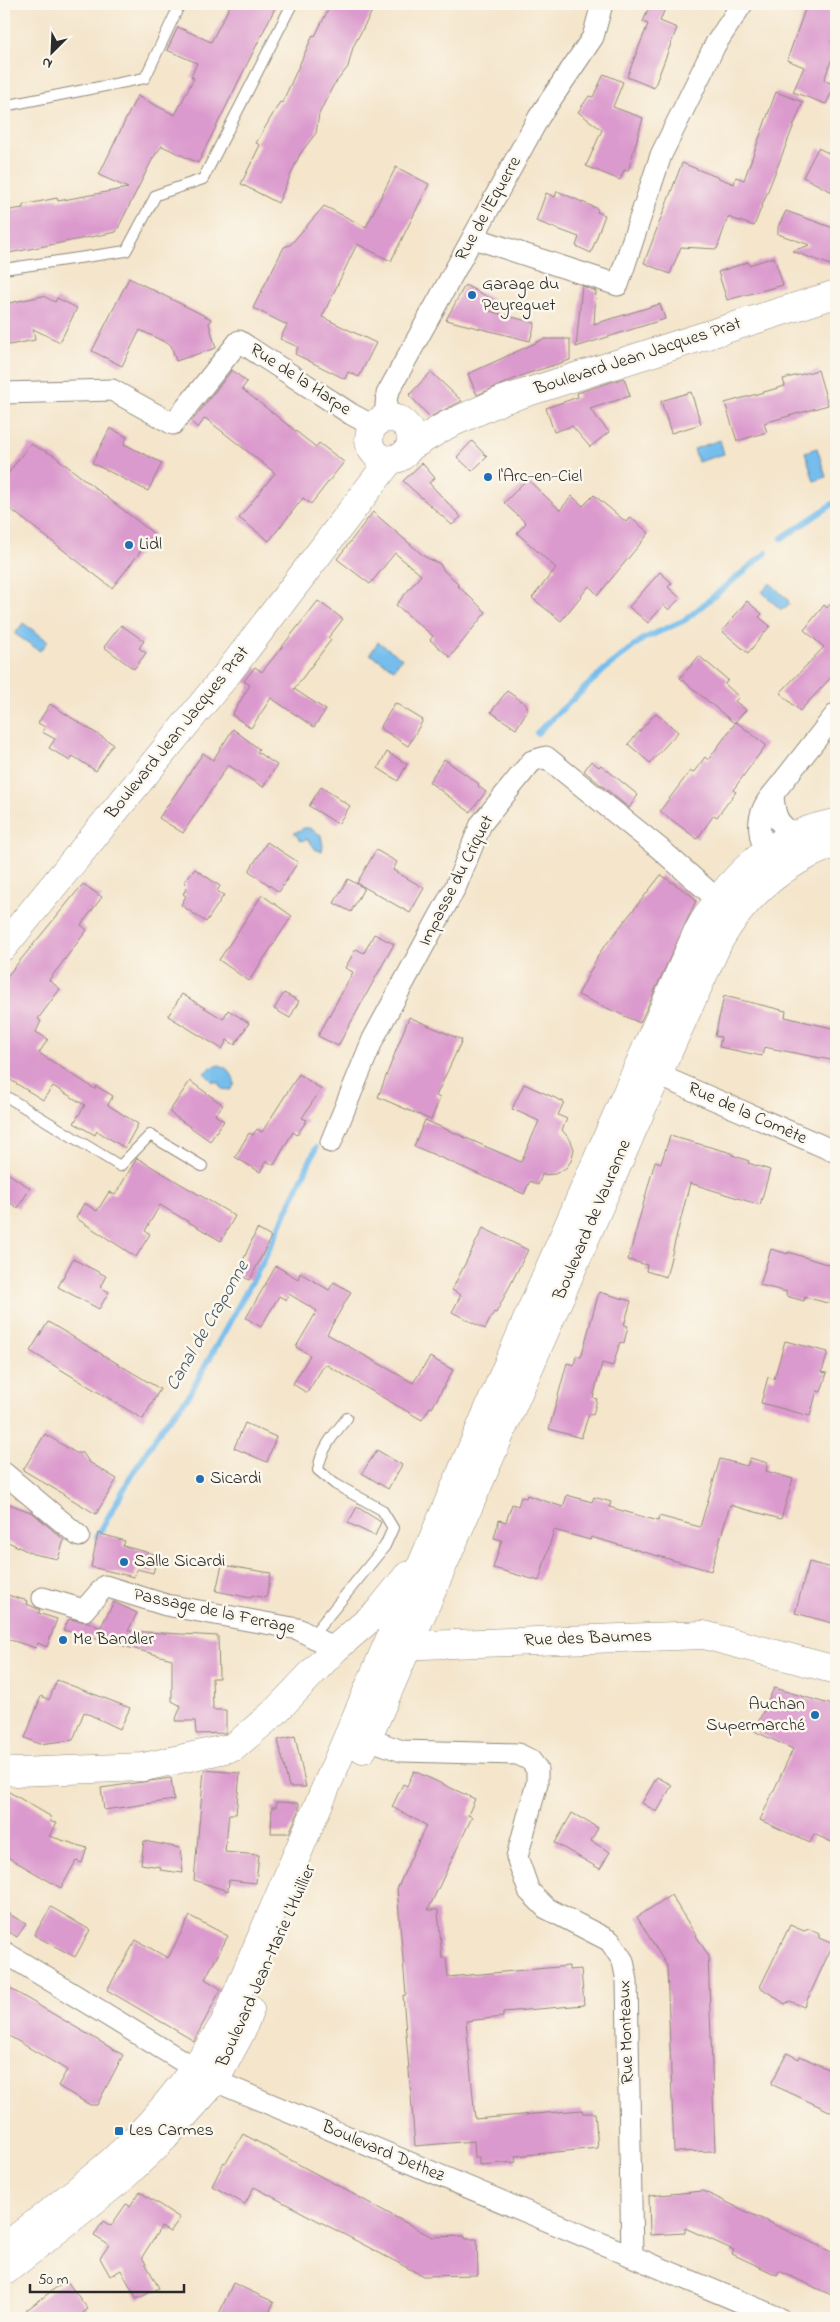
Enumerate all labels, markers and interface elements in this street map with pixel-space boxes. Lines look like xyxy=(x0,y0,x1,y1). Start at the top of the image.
north arrow xyxy=(28,28,78,78)
text: N xyxy=(39,51,56,74)
street label: Rue de l'Equerre xyxy=(449,151,529,266)
place label: Garage du Peyreguet xyxy=(482,272,559,320)
marker: Garage du Peyreguet xyxy=(466,289,478,301)
street label: Boulevard Jean Jacques Prat xyxy=(530,311,745,403)
street label: Rue de la Harpe xyxy=(244,337,357,423)
place label: l'Arc-en-Ciel xyxy=(498,464,582,490)
marker: l'Arc-en-Ciel xyxy=(482,471,494,483)
place label: Lidl xyxy=(139,532,162,558)
marker: Lidl xyxy=(123,539,135,551)
street label: Boulevard Jean Jacques Prat xyxy=(99,641,256,826)
street label: Impasse du Criquet xyxy=(413,811,501,951)
street label: Rue de la Comète xyxy=(683,1076,812,1152)
street label: Boulevard de Vauranne xyxy=(547,1135,639,1305)
water label: Canal de Craponne xyxy=(160,1255,257,1396)
place label: Sicardi xyxy=(210,1466,261,1492)
marker: Sicardi xyxy=(194,1473,206,1485)
place label: Salle Sicardi xyxy=(134,1549,225,1575)
marker: Salle Sicardi xyxy=(118,1556,130,1568)
street label: Passage de la Ferrage xyxy=(131,1582,298,1643)
street label: Rue des Baumes xyxy=(524,1624,652,1654)
place label: Me Bandler xyxy=(73,1627,154,1653)
marker: Me Bandler xyxy=(57,1634,69,1646)
place label: Auchan Supermarché xyxy=(706,1692,806,1739)
marker: Auchan Supermarché xyxy=(809,1709,821,1721)
street label: Boulevard Jean-Marie L'Huillier xyxy=(210,1860,324,2072)
street label: Rue Monteaux xyxy=(612,1980,642,2084)
street label: Boulevard Dethez xyxy=(317,2114,449,2190)
place label: Les Carmes xyxy=(129,2118,214,2144)
marker: Les Carmes xyxy=(113,2125,125,2137)
scale bar xyxy=(30,2262,184,2294)
text: 50 m xyxy=(38,2269,69,2291)

